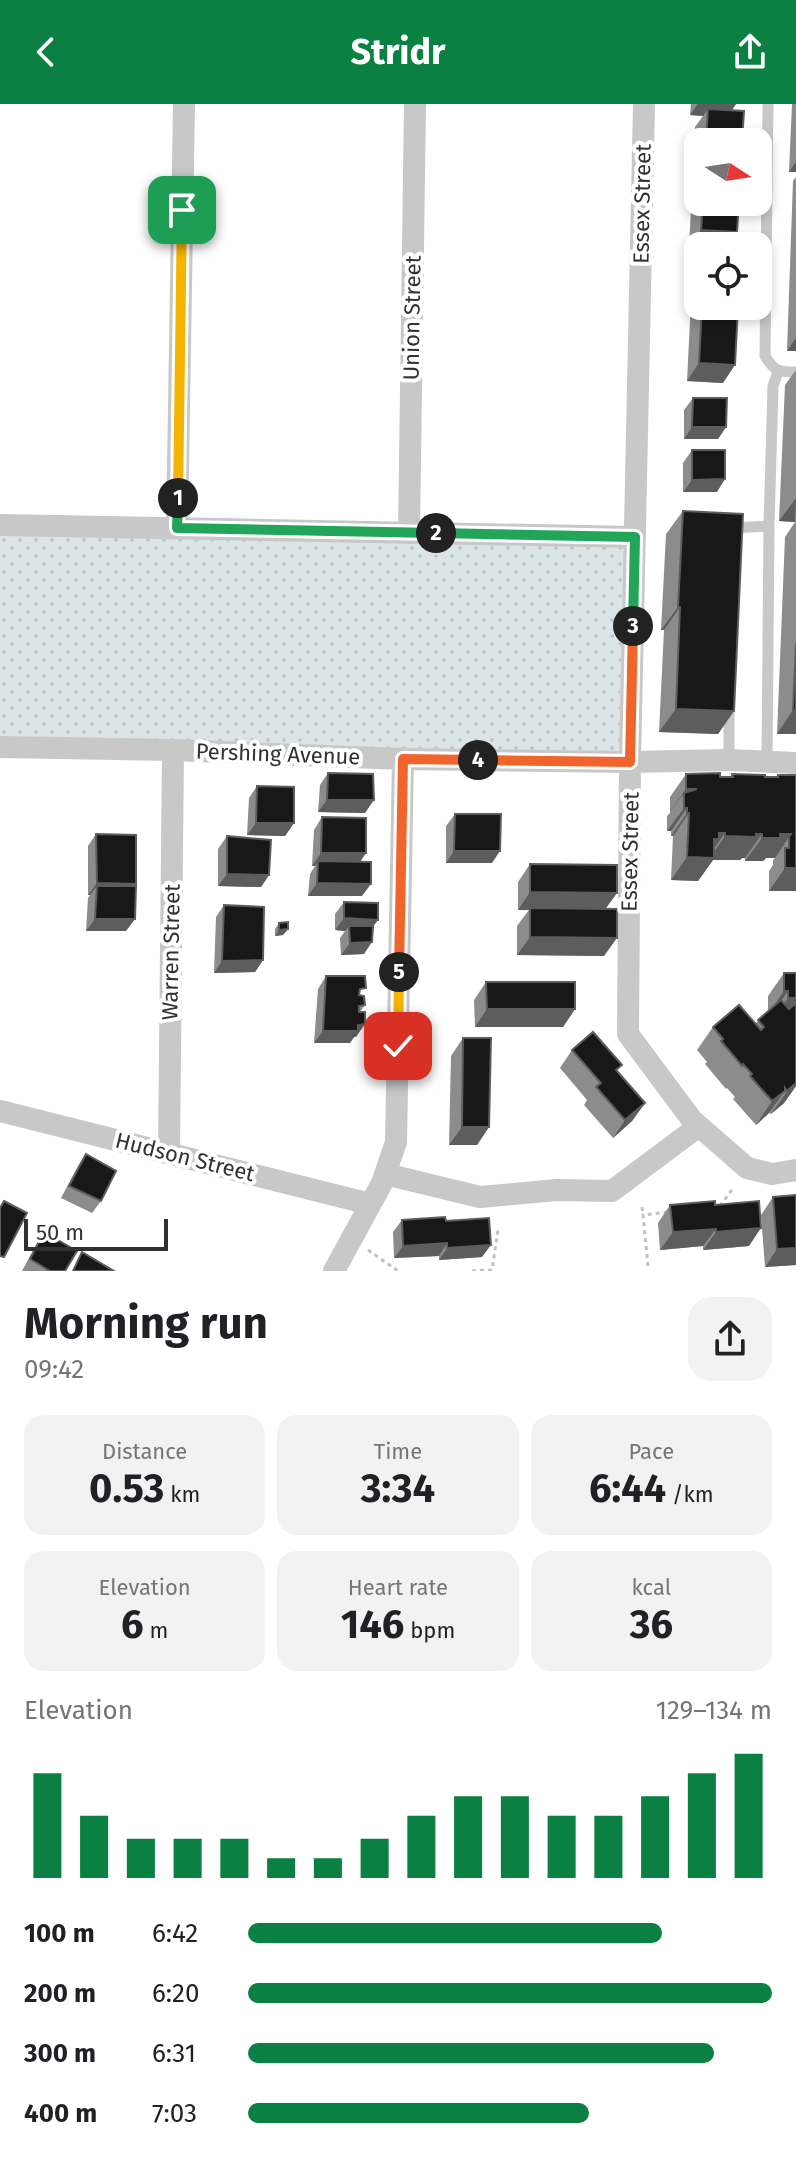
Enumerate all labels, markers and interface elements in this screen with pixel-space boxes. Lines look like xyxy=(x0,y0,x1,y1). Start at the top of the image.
icon: back xyxy=(24,30,68,74)
text: Stridr xyxy=(350,30,446,74)
icon: share xyxy=(728,30,772,74)
north arrow xyxy=(684,128,772,216)
map controls xyxy=(684,128,772,320)
street label: Essex Street xyxy=(627,144,657,264)
pin xyxy=(148,176,216,244)
icon: arrive xyxy=(160,188,204,232)
button: locate xyxy=(684,232,772,320)
street label: Union Street xyxy=(397,255,427,381)
pin: 1 xyxy=(158,478,198,518)
text: 1 xyxy=(173,484,183,511)
pin: 2 xyxy=(416,513,456,553)
text: 2 xyxy=(430,519,442,546)
pin: 3 xyxy=(613,606,653,646)
text: 3 xyxy=(627,612,639,639)
street label: Pershing Avenue xyxy=(195,738,361,770)
pin: 4 xyxy=(458,740,498,780)
text: 4 xyxy=(472,746,484,773)
street label: Essex Street xyxy=(615,792,645,912)
street label: Warren Street xyxy=(156,884,186,1020)
pin: 5 xyxy=(379,952,419,992)
text: 5 xyxy=(393,958,405,985)
pin xyxy=(364,1012,432,1080)
icon: check xyxy=(376,1024,420,1068)
street label: Hudson Street xyxy=(113,1127,257,1187)
scale bar xyxy=(24,1215,168,1251)
text: 50 m xyxy=(36,1219,84,1246)
text: Morning run xyxy=(24,1297,268,1350)
button: share xyxy=(688,1297,772,1381)
text: 09:42 xyxy=(24,1354,84,1385)
text: Distance xyxy=(102,1438,187,1465)
text: Time xyxy=(374,1438,422,1465)
text: Pace xyxy=(629,1438,674,1465)
text: 0.53 xyxy=(89,1465,164,1513)
text: 3:34 xyxy=(361,1465,435,1513)
text: 6:44 xyxy=(589,1465,666,1513)
text: km xyxy=(164,1481,200,1508)
text: /km xyxy=(666,1481,714,1508)
text: Elevation xyxy=(99,1574,191,1601)
text: Heart rate xyxy=(348,1574,448,1601)
text: kcal xyxy=(632,1574,671,1601)
text: 6 xyxy=(121,1601,144,1649)
text: 146 xyxy=(341,1601,404,1649)
text: 36 xyxy=(630,1601,673,1649)
text: m xyxy=(144,1617,168,1644)
text: bpm xyxy=(404,1617,455,1644)
text: Elevation xyxy=(24,1695,133,1726)
text: 129–134 m xyxy=(656,1695,772,1726)
text: 100 m xyxy=(24,1918,95,1949)
text: 6:42 xyxy=(152,1918,198,1949)
text: 200 m xyxy=(24,1978,96,2009)
text: 6:20 xyxy=(152,1978,199,2009)
text: 300 m xyxy=(24,2038,96,2069)
text: 6:31 xyxy=(152,2038,196,2069)
text: 400 m xyxy=(24,2098,97,2129)
text: 7:03 xyxy=(152,2098,197,2129)

